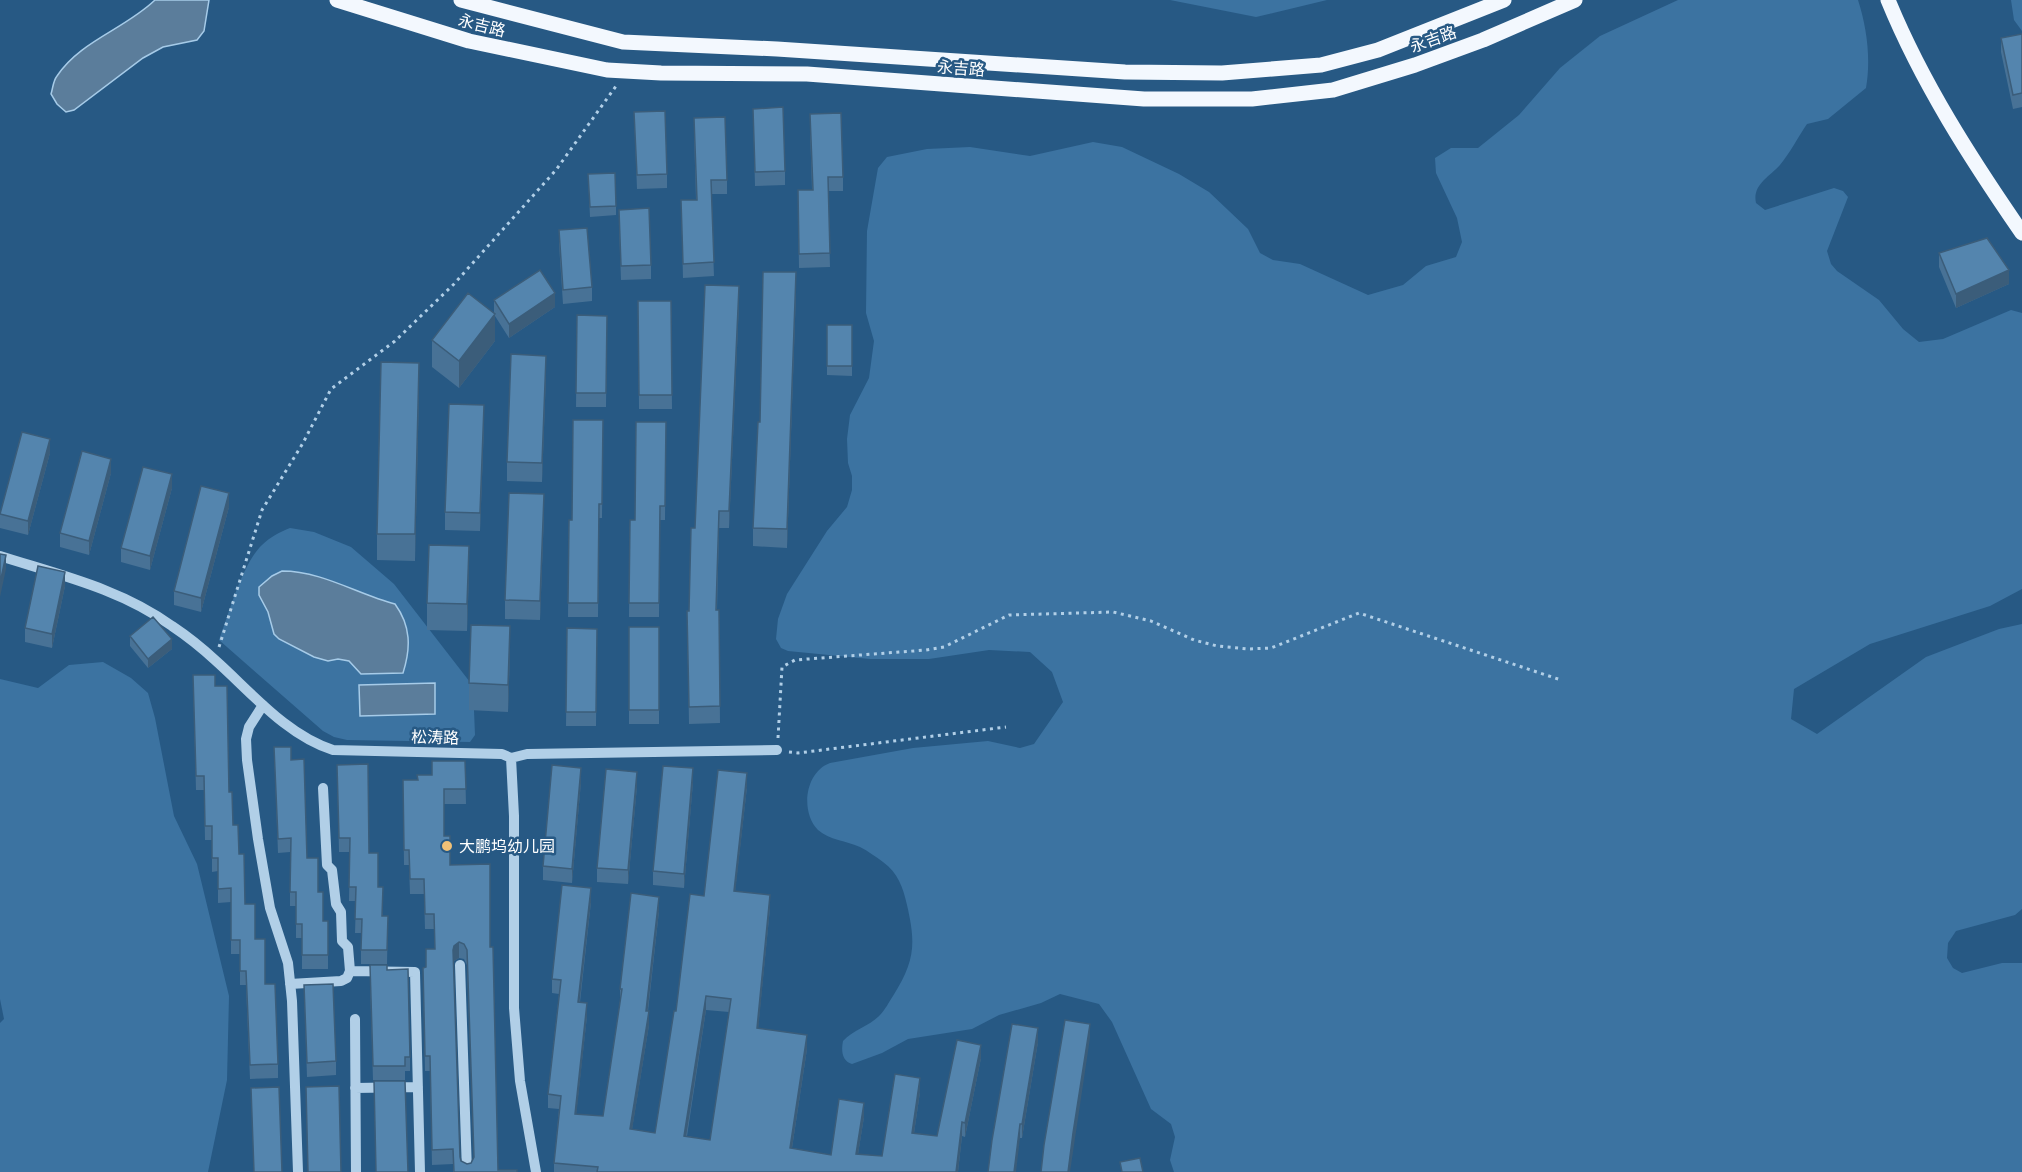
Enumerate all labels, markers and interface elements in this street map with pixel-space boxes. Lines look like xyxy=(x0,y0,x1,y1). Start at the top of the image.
street label: 永吉路 xyxy=(456,9,508,41)
street label: 永吉路 xyxy=(1407,21,1459,57)
street label: 永吉路 xyxy=(936,56,986,80)
street label: 松涛路 xyxy=(411,727,459,747)
place label: 大鹏坞幼儿园 xyxy=(459,836,555,856)
marker: 大鹏坞幼儿园 xyxy=(440,839,454,853)

